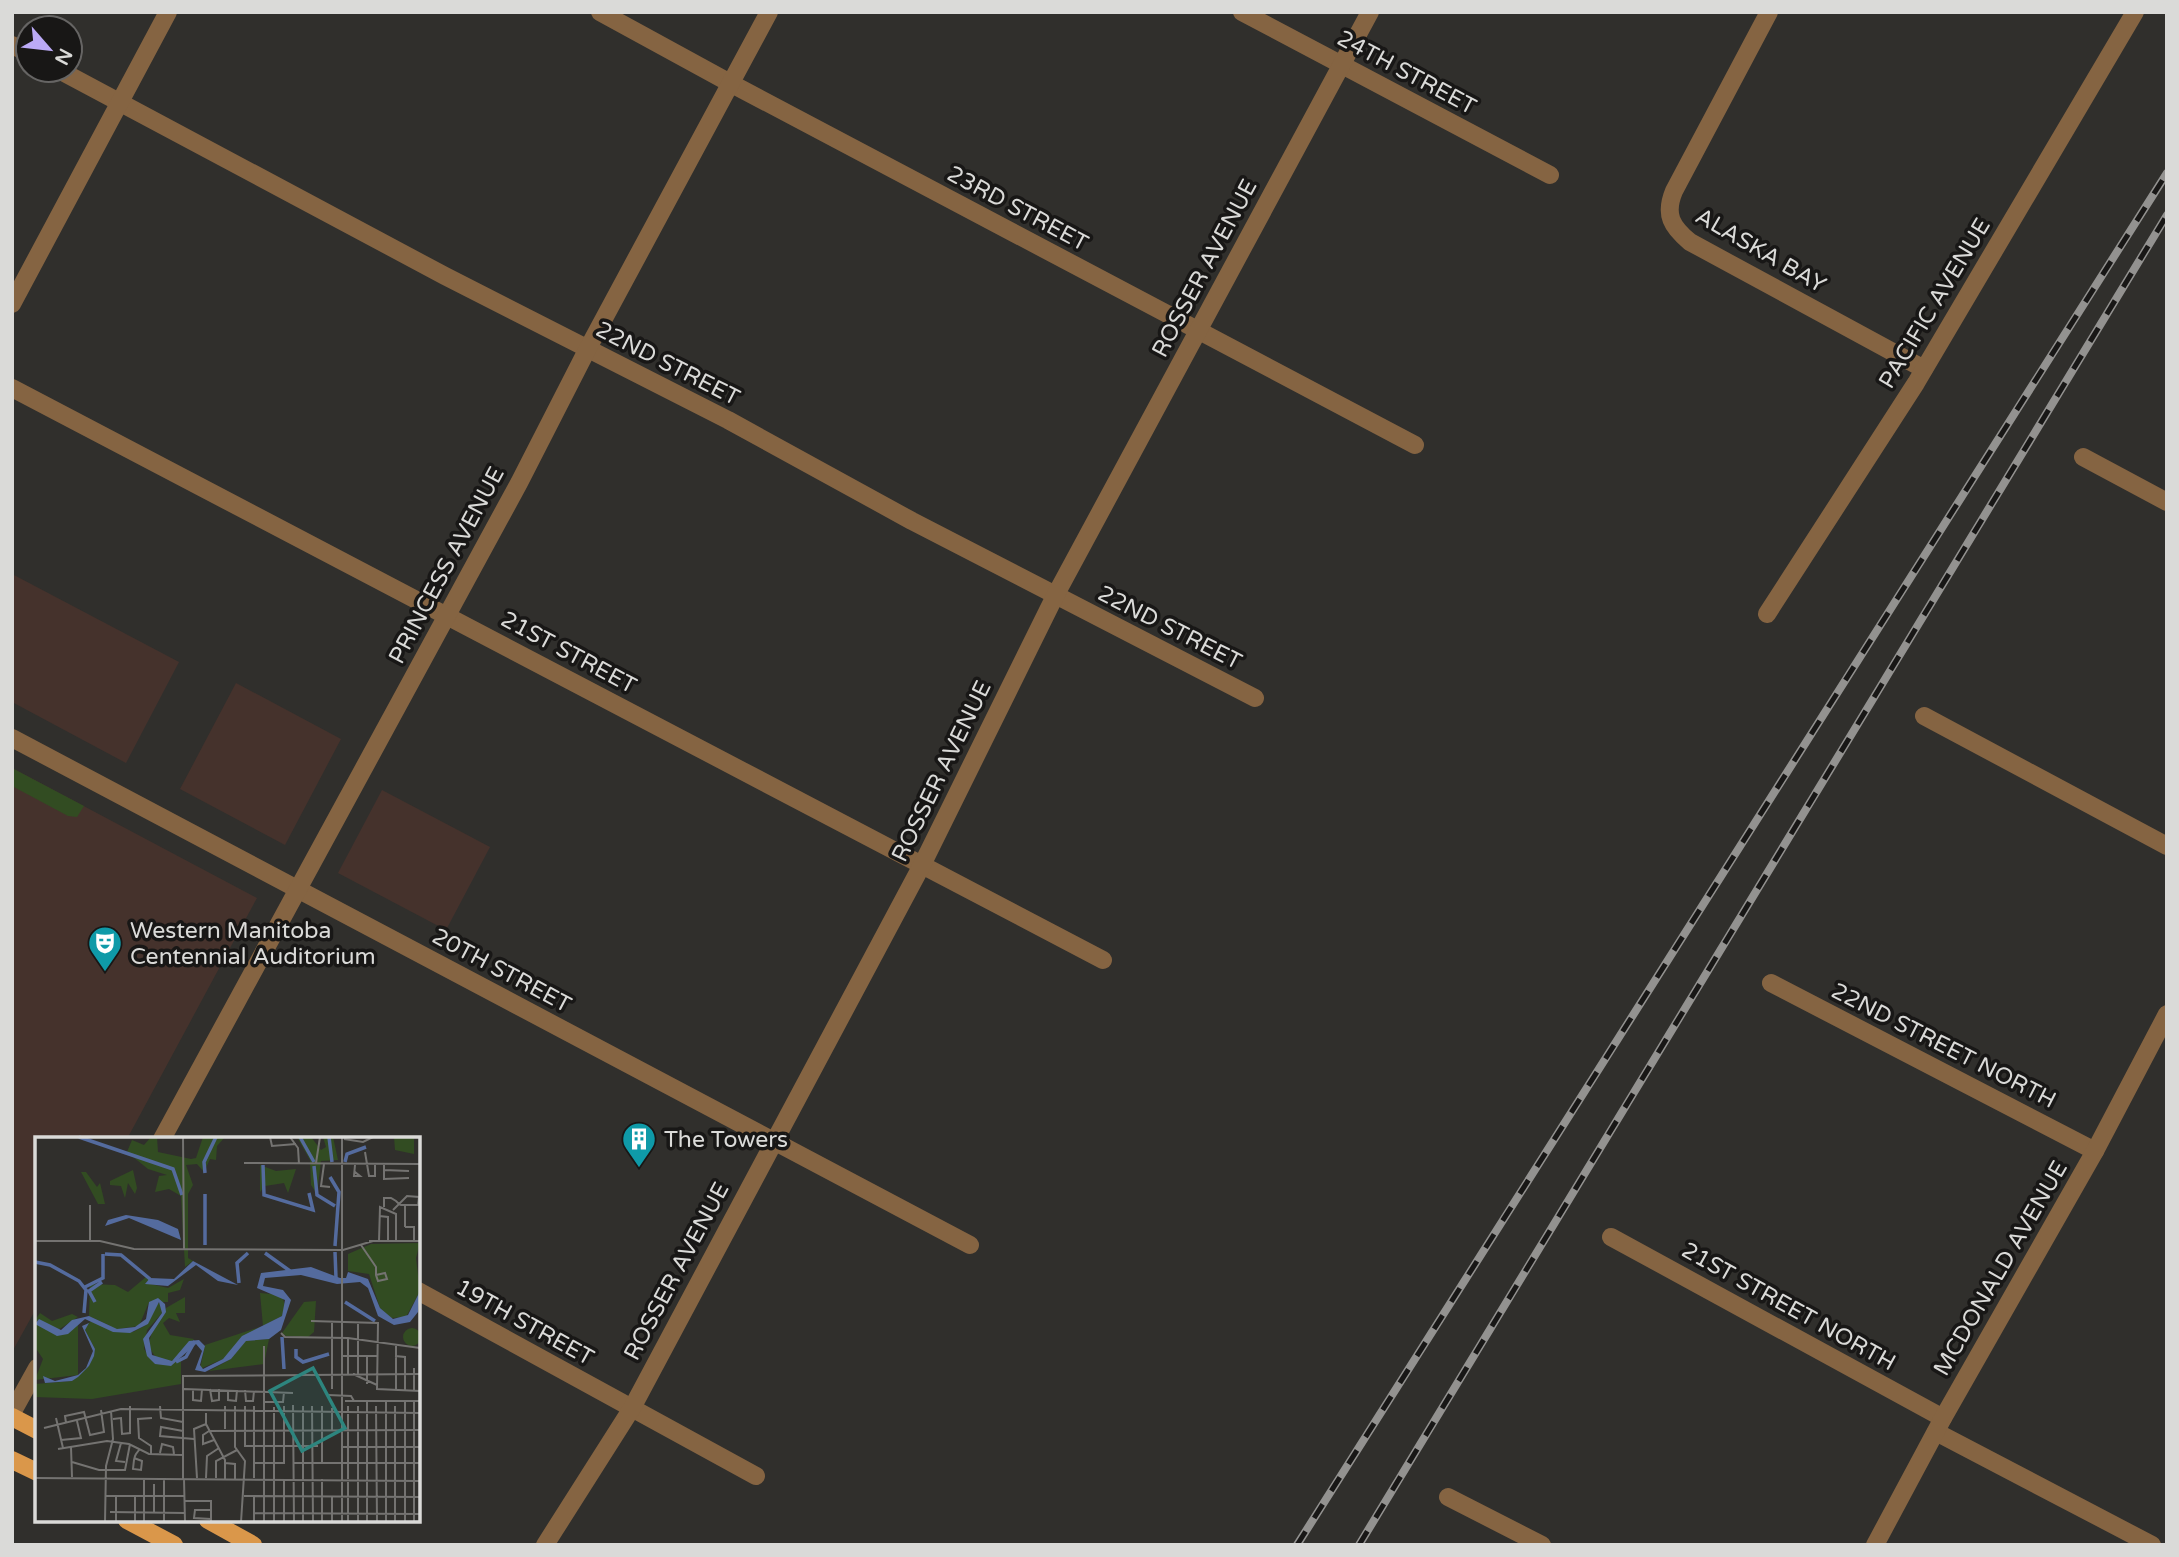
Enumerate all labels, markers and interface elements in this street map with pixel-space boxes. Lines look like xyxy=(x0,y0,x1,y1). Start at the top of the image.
north arrow xyxy=(14,14,84,84)
street label: 24TH STREET xyxy=(1332,25,1481,121)
text: N xyxy=(50,45,76,68)
street label: 23RD STREET xyxy=(942,160,1093,258)
street label: ROSSER AVENUE xyxy=(1146,175,1264,362)
street label: ALASKA BAY xyxy=(1690,202,1831,300)
street label: PACIFIC AVENUE xyxy=(1873,213,1997,394)
street label: 22ND STREET xyxy=(591,316,744,412)
street label: PRINCESS AVENUE xyxy=(383,462,511,669)
street label: 22ND STREET xyxy=(1093,580,1246,676)
street label: 21ST STREET xyxy=(496,605,641,700)
street label: ROSSER AVENUE xyxy=(886,676,998,866)
place label: Western Manitoba Centennial Auditorium xyxy=(130,917,376,971)
street label: 20TH STREET xyxy=(427,923,576,1019)
theatre icon: Western Manitoba Centennial Auditorium xyxy=(86,924,124,973)
street label: 22ND STREET NORTH xyxy=(1826,977,2061,1115)
building icon: The Towers xyxy=(620,1120,658,1169)
place label: The Towers xyxy=(664,1126,788,1154)
inset map xyxy=(35,1137,420,1522)
street label: MCDONALD AVENUE xyxy=(1928,1156,2074,1381)
street label: ROSSER AVENUE xyxy=(618,1178,736,1365)
street label: 21ST STREET NORTH xyxy=(1677,1236,1900,1377)
street label: 19TH STREET xyxy=(451,1273,598,1372)

